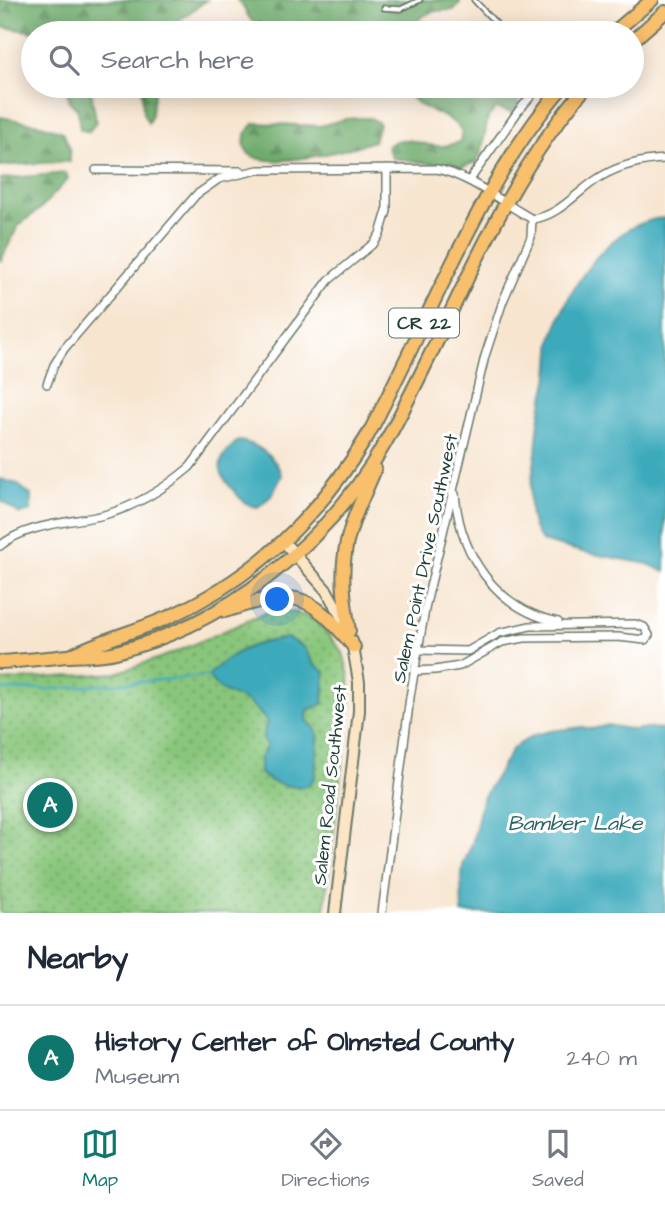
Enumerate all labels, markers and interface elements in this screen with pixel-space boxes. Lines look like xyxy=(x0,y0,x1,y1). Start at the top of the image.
search box xyxy=(21,21,644,98)
icon: search xyxy=(45,41,83,79)
text: Search here xyxy=(101,42,254,78)
road number: CR 22 xyxy=(389,309,459,338)
street label: Salem Point Drive Southwest xyxy=(386,431,465,685)
your location xyxy=(260,582,294,616)
street label: Salem Road Southwest xyxy=(307,683,354,887)
pin: A xyxy=(27,779,73,831)
water label: Bamber Lake xyxy=(508,809,644,838)
text: Nearby xyxy=(28,938,128,980)
text: History Center of Olmsted County xyxy=(95,1024,514,1060)
text: A xyxy=(44,1042,58,1074)
text: 240 m xyxy=(567,1042,637,1074)
text: Museum xyxy=(95,1060,179,1092)
tab: Map xyxy=(81,1125,119,1194)
tab: Directions xyxy=(281,1125,370,1194)
tab: Saved xyxy=(532,1125,584,1194)

